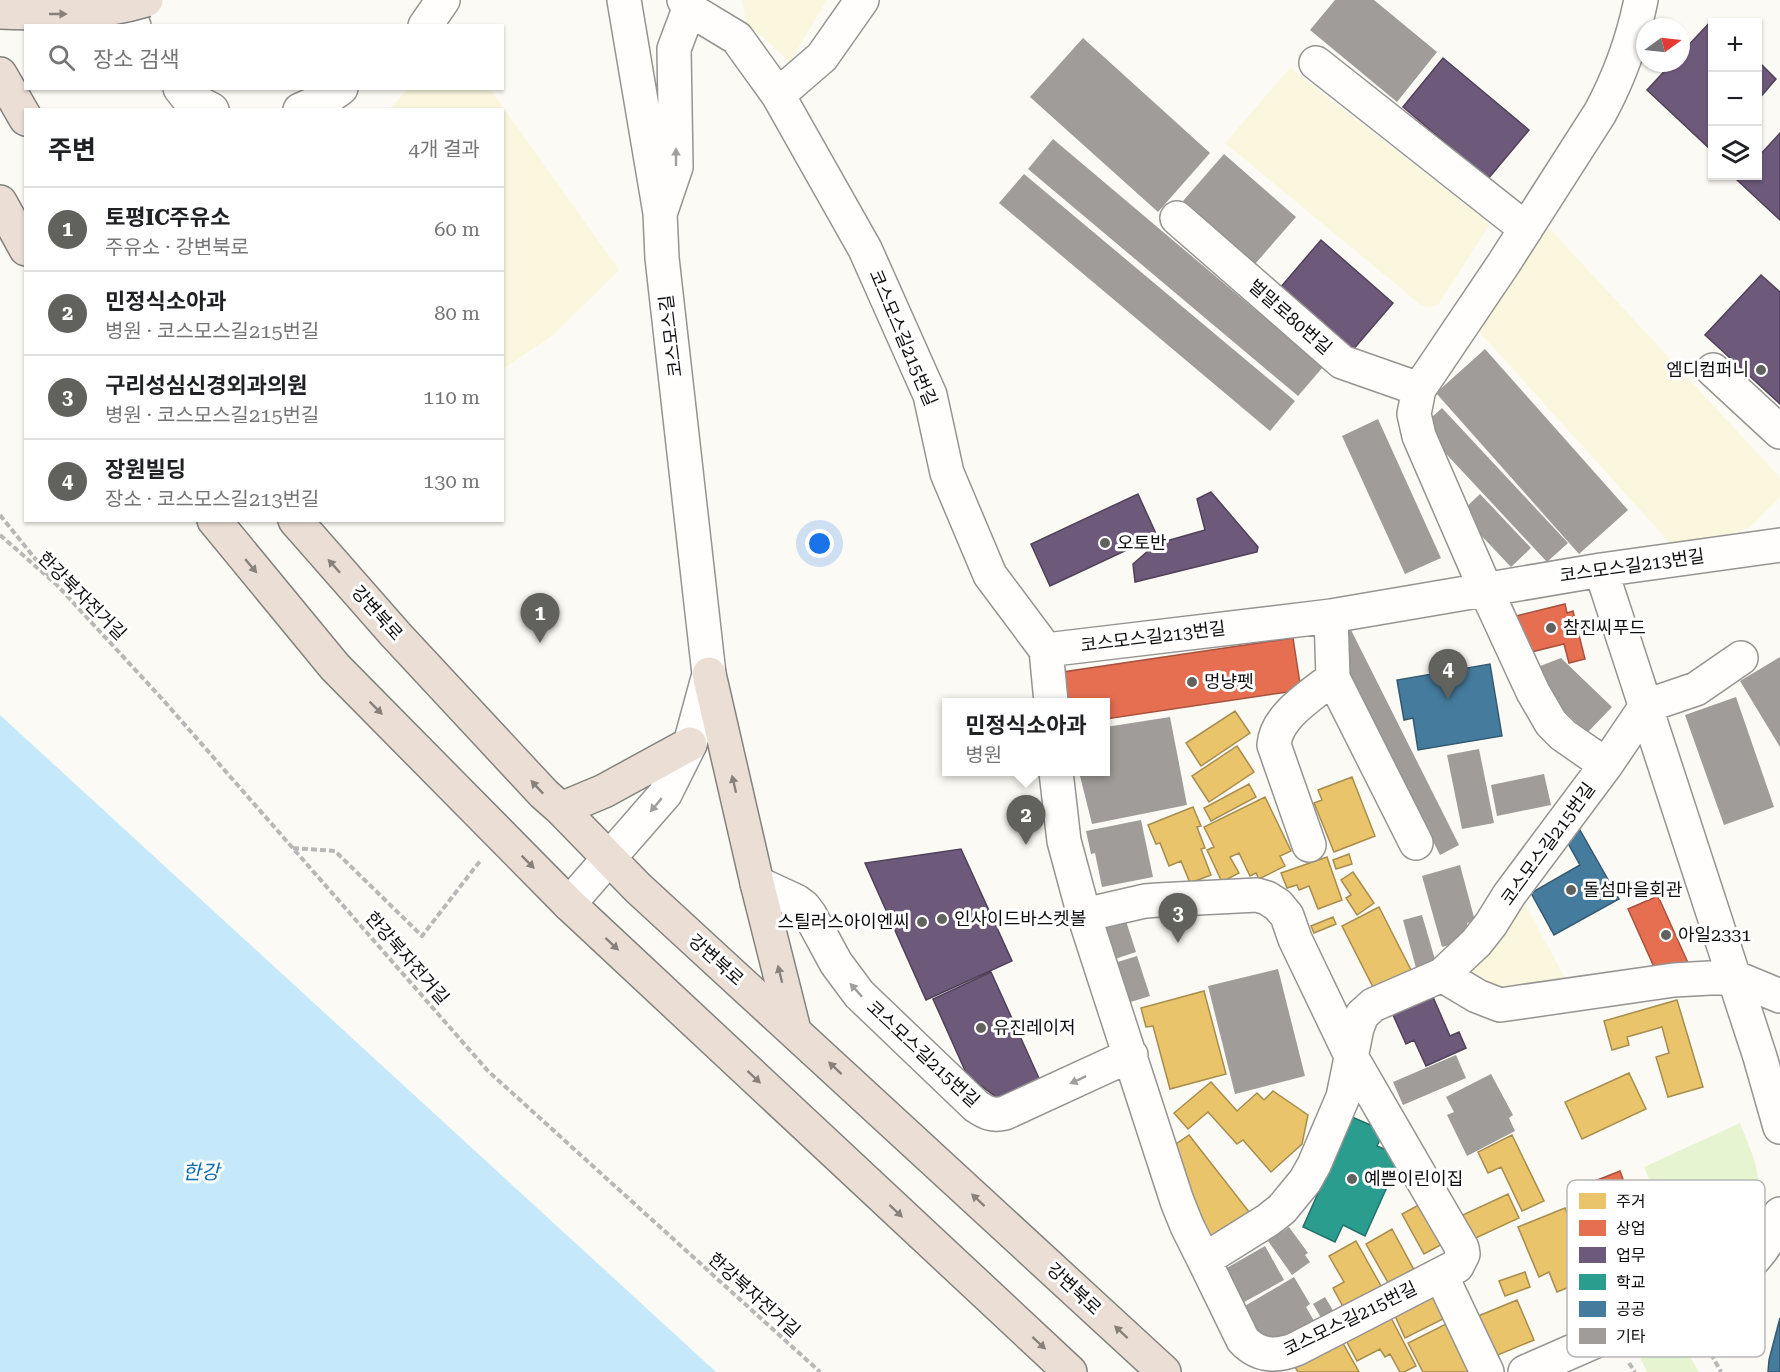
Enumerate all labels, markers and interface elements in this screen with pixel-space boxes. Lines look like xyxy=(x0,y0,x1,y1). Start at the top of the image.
one-way arrow xyxy=(49,9,68,19)
north arrow xyxy=(1636,18,1690,72)
map controls xyxy=(1708,18,1762,180)
button: + xyxy=(1708,18,1762,72)
search box xyxy=(24,24,504,90)
icon: search xyxy=(45,41,78,74)
text: 장소 검색 xyxy=(93,47,180,72)
button: − xyxy=(1708,72,1762,126)
button: layers xyxy=(1708,126,1762,180)
text: 주변 xyxy=(48,135,96,165)
text: 4개 결과 xyxy=(409,137,480,161)
one-way arrow xyxy=(671,147,681,166)
text: 토평IC주유소 xyxy=(105,205,230,230)
text: 1 xyxy=(62,217,73,241)
text: 60 m xyxy=(434,217,480,241)
text: 주유소 · 강변북로 xyxy=(105,235,249,259)
street label: 코스모스길215번길 xyxy=(865,266,942,409)
street label: 벌말로80번길 xyxy=(1245,275,1336,358)
text: 민정식소아과 xyxy=(105,289,226,314)
street label: 코스모스길 xyxy=(655,294,686,378)
text: 2 xyxy=(62,301,73,325)
text: 80 m xyxy=(434,301,480,325)
text: 병원 · 코스모스길215번길 xyxy=(105,319,319,343)
place label: 엠디컴퍼니 xyxy=(1666,359,1749,380)
marker: 엠디컴퍼니 xyxy=(1754,363,1768,377)
text: 구리성심신경외과의원 xyxy=(105,373,307,398)
text: 3 xyxy=(62,385,73,409)
text: 110 m xyxy=(423,385,480,409)
text: 병원 · 코스모스길215번길 xyxy=(105,403,319,427)
text: 장원빌딩 xyxy=(105,457,186,482)
text: 4 xyxy=(62,469,73,493)
text: 130 m xyxy=(423,469,480,493)
text: 장소 · 코스모스길213번길 xyxy=(105,487,319,511)
your location xyxy=(805,529,834,558)
place label: 오토반 xyxy=(1117,532,1167,553)
marker: 오토반 xyxy=(1098,536,1112,550)
street label: 코스모스길213번길 xyxy=(1558,545,1706,586)
street label: 한강북자전거길 xyxy=(34,547,131,644)
one-way arrow xyxy=(245,558,257,573)
one-way arrow xyxy=(328,559,341,574)
street label: 강변북로 xyxy=(347,581,407,644)
pin: 1 xyxy=(520,594,560,643)
street label: 코스모스길213번길 xyxy=(1079,617,1227,656)
place label: 참진씨푸드 xyxy=(1563,617,1646,638)
marker: 참진씨푸드 xyxy=(1544,621,1558,635)
pin: 4 xyxy=(1428,650,1468,699)
place label: 멍냥펫 xyxy=(1204,671,1254,692)
marker: 멍냥펫 xyxy=(1185,675,1199,689)
popup xyxy=(942,698,1110,776)
one-way arrow xyxy=(369,701,383,716)
text: 민정식소아과 xyxy=(965,713,1087,738)
text: 병원 xyxy=(965,743,1002,767)
one-way arrow xyxy=(728,775,738,794)
street label: 코스모스길215번길 xyxy=(1496,778,1599,909)
one-way arrow xyxy=(531,780,545,794)
pin: 2 xyxy=(1006,796,1046,845)
one-way arrow xyxy=(650,797,663,812)
one-way arrow xyxy=(520,855,535,869)
place label: 돌섬마을회관 xyxy=(1583,879,1683,900)
marker: 돌섬마을회관 xyxy=(1564,883,1578,897)
pin: 3 xyxy=(1158,894,1198,943)
street label: 한강북자전거길 xyxy=(361,907,453,1008)
place label: 인사이드바스켓볼 xyxy=(954,908,1086,929)
place label: 스틸러스아이엔씨 xyxy=(778,911,910,932)
marker: 인사이드바스켓볼 xyxy=(935,912,949,926)
marker: 스틸러스아이엔씨 xyxy=(915,915,929,929)
place label: 아일2331 xyxy=(1678,924,1751,945)
marker: 아일2331 xyxy=(1659,928,1673,942)
street label: 강변북로 xyxy=(685,930,748,990)
one-way arrow xyxy=(604,937,619,950)
one-way arrow xyxy=(775,965,784,983)
one-way arrow xyxy=(849,982,863,997)
street label: 코스모스길215번길 xyxy=(863,996,984,1111)
place label: 유진레이저 xyxy=(993,1017,1076,1038)
marker: 유진레이저 xyxy=(974,1021,988,1035)
one-way arrow xyxy=(827,1061,842,1075)
one-way arrow xyxy=(747,1070,762,1084)
one-way arrow xyxy=(1070,1075,1087,1084)
water label: 한강 xyxy=(183,1160,222,1184)
place label: 예쁜이린이집 xyxy=(1364,1168,1463,1189)
marker: 예쁜이린이집 xyxy=(1345,1172,1359,1186)
legend xyxy=(1567,1180,1765,1357)
text: 주거 xyxy=(1616,1192,1645,1211)
one-way arrow xyxy=(971,1194,986,1207)
one-way arrow xyxy=(889,1203,903,1217)
text: 상업 xyxy=(1616,1219,1645,1238)
text: 업무 xyxy=(1616,1246,1646,1265)
street label: 한강북자전거길 xyxy=(704,1248,804,1341)
street label: 강변북로 xyxy=(1043,1258,1106,1319)
text: 학교 xyxy=(1616,1273,1645,1292)
street label: 코스모스길215번길 xyxy=(1279,1277,1420,1360)
text: 공공 xyxy=(1616,1300,1645,1319)
one-way arrow xyxy=(1114,1325,1129,1339)
text: 기타 xyxy=(1616,1327,1646,1346)
one-way arrow xyxy=(1031,1336,1046,1349)

